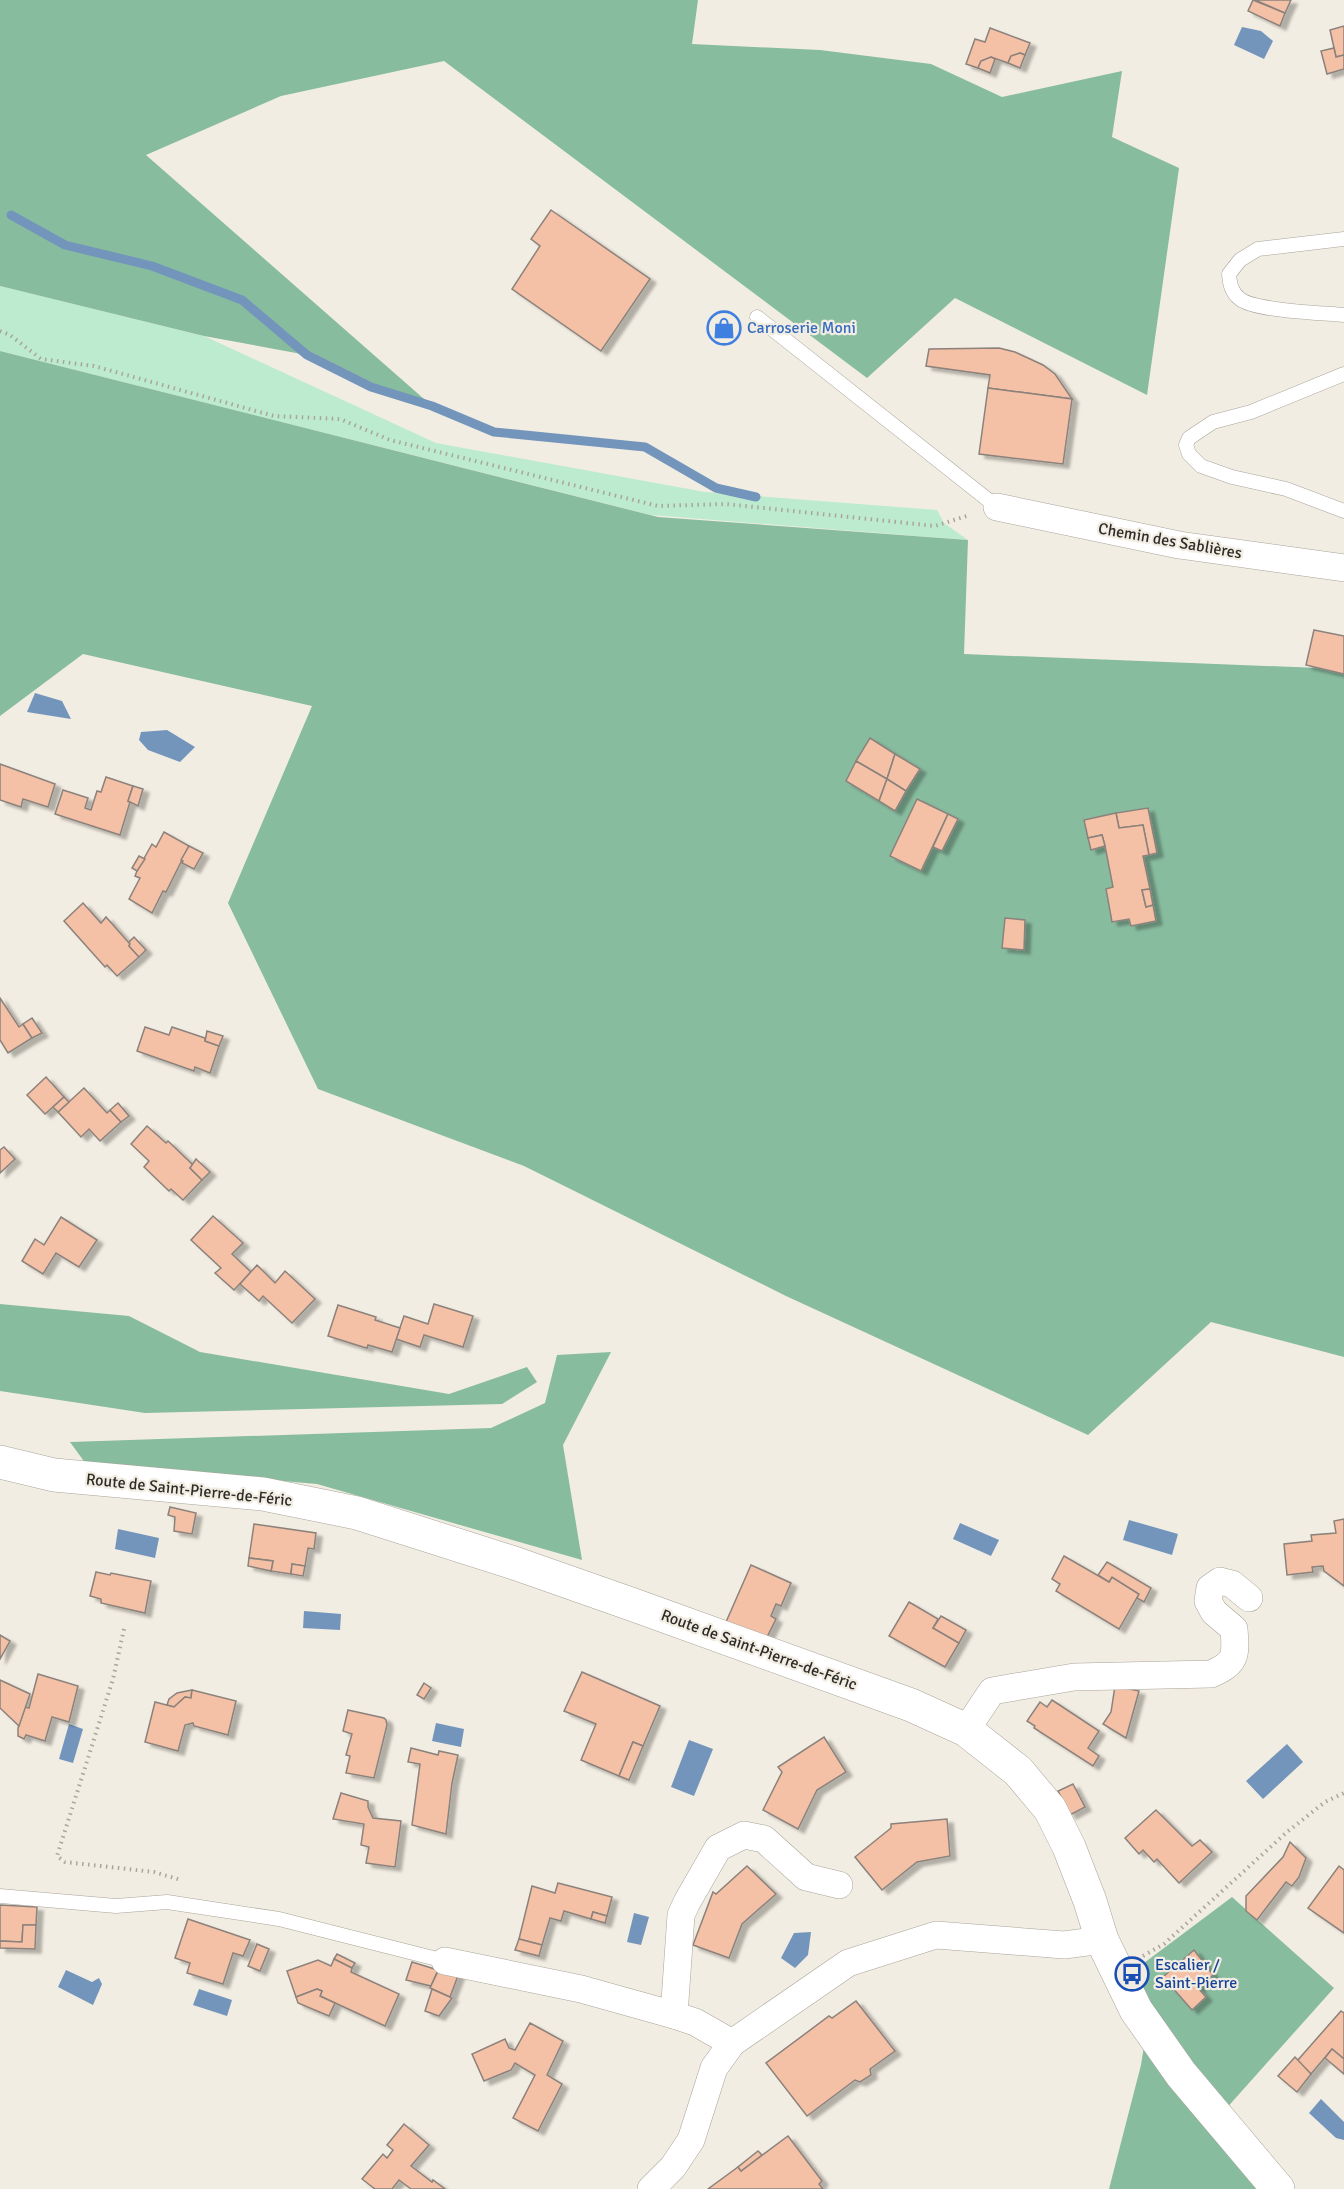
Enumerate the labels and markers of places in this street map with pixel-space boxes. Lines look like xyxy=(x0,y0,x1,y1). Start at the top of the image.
shop icon: Carroserie Moni xyxy=(706,310,742,346)
place label: Carroserie Moni xyxy=(747,318,856,338)
place label: Escalier / Saint-Pierre xyxy=(1155,1955,1237,1993)
bus stop icon: Escalier / Saint-Pierre xyxy=(1114,1956,1150,1992)

